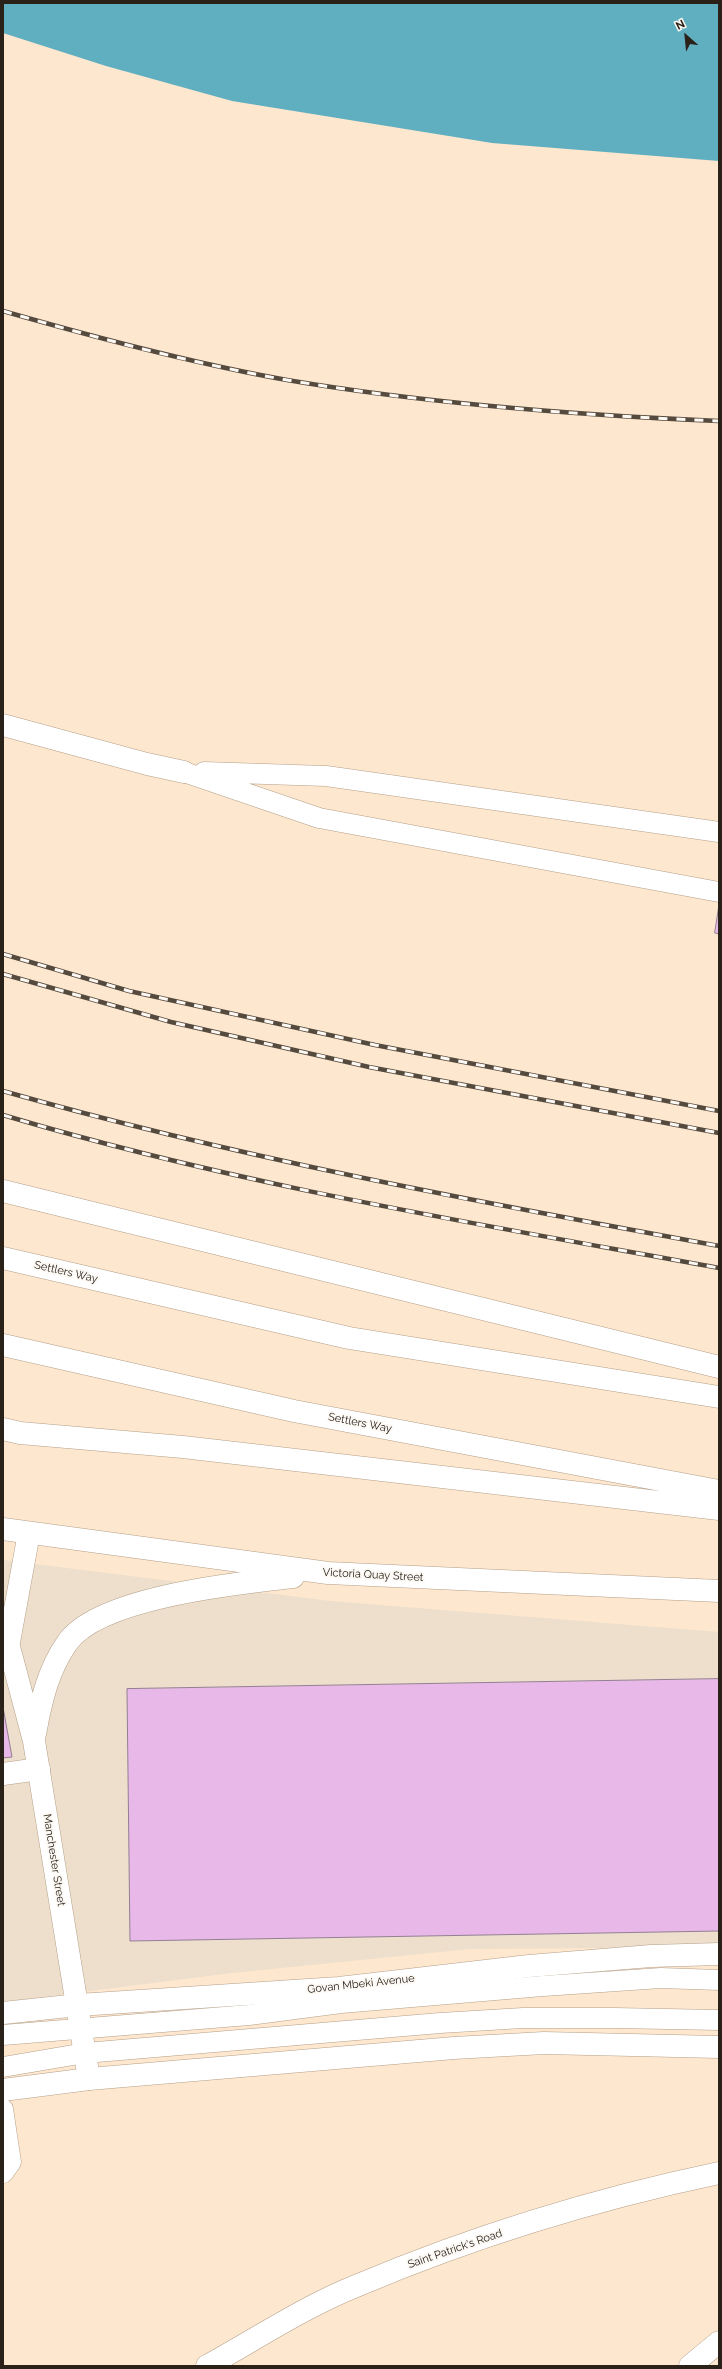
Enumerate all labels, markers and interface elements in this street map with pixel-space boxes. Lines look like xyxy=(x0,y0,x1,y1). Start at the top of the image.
north arrow xyxy=(666,16,706,56)
text: N xyxy=(674,17,687,33)
street label: Settlers Way xyxy=(33,1258,99,1286)
street label: Settlers Way xyxy=(327,1410,393,1436)
street label: Victoria Quay Street xyxy=(322,1566,424,1584)
street label: Manchester Street xyxy=(40,1813,68,1907)
street label: Govan Mbeki Avenue xyxy=(307,1972,415,1996)
street label: Saint Patrick's Road xyxy=(406,2227,504,2271)

